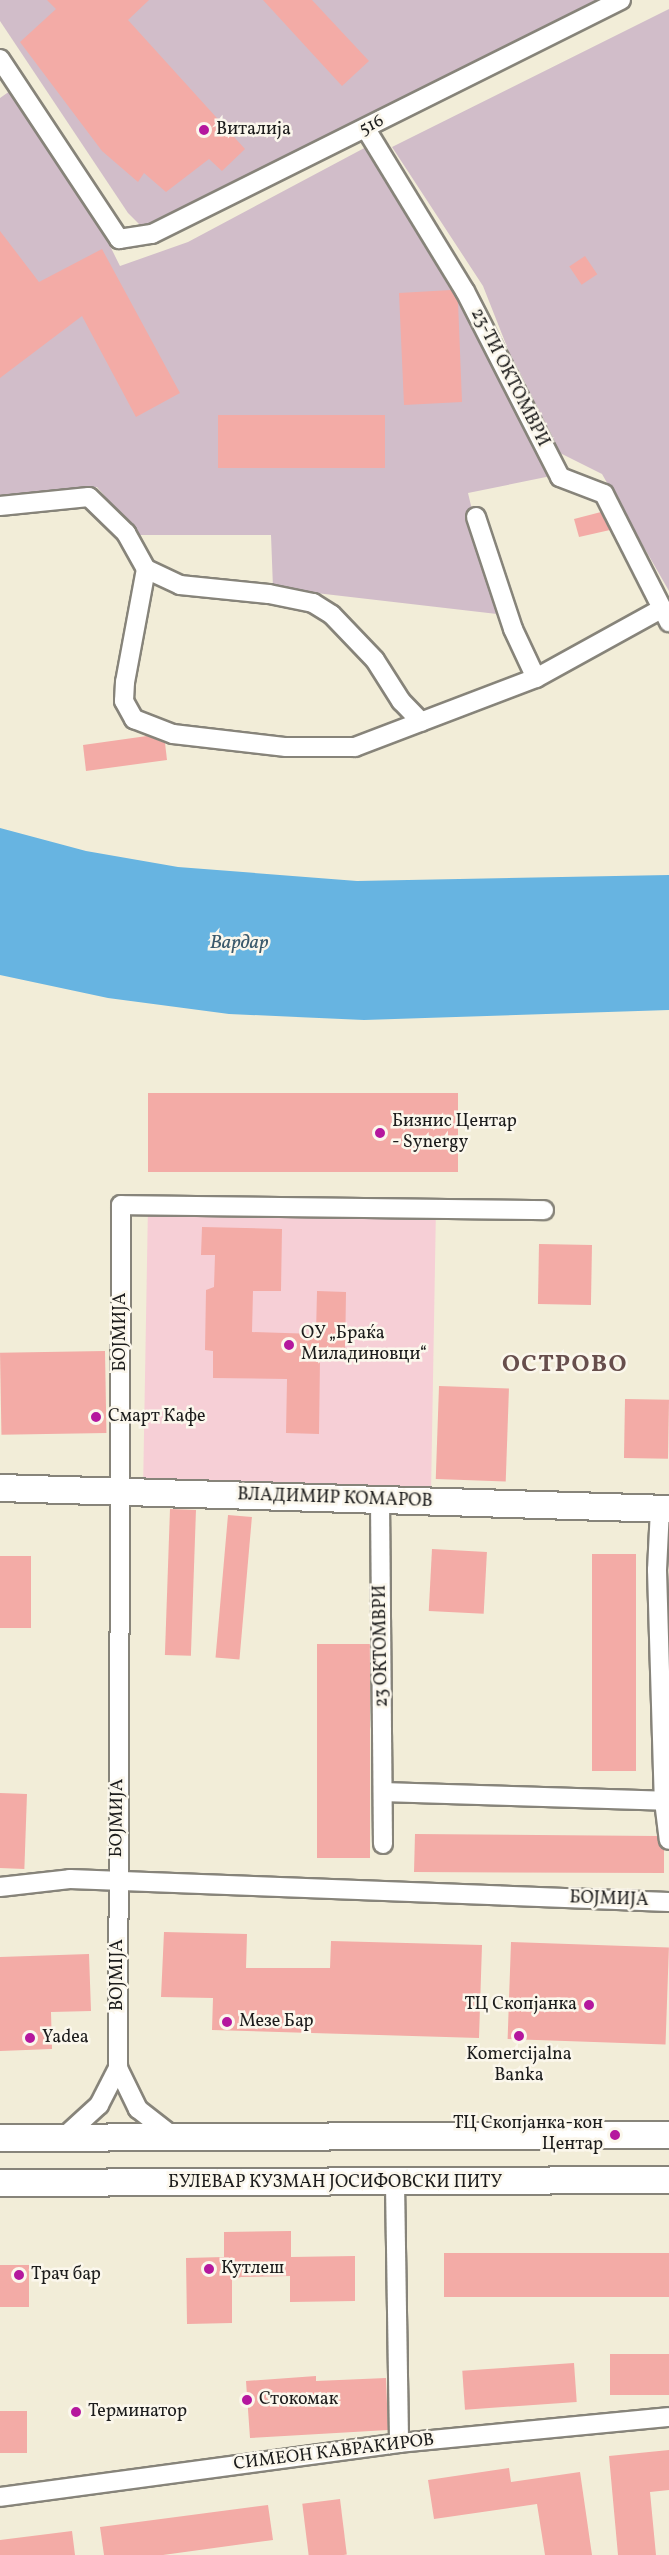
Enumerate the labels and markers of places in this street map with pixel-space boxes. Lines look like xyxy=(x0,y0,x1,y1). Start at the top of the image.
place label: Виталија xyxy=(216,119,291,141)
marker: Виталија xyxy=(197,123,211,137)
place label: Бизнис Центар - Synergy xyxy=(392,1112,517,1154)
marker: Бизнис Центар - Synergy xyxy=(373,1126,387,1140)
place label: ОУ „Браќа Миладиновци“ xyxy=(301,1324,427,1366)
marker: ОУ „Браќа Миладиновци“ xyxy=(282,1338,296,1352)
place label: Смарт Кафе xyxy=(108,1406,206,1428)
marker: Смарт Кафе xyxy=(89,1410,103,1424)
place label: ТЦ Скопјанка xyxy=(464,1994,577,2016)
marker: ТЦ Скопјанка xyxy=(582,1998,596,2012)
place label: Мезе Бар xyxy=(239,2011,314,2033)
marker: Мезе Бар xyxy=(220,2015,234,2029)
place label: Yadea xyxy=(42,2027,89,2049)
marker: Komercijalna Banka xyxy=(512,2029,526,2043)
marker: Yadea xyxy=(23,2031,37,2045)
place label: Komercijalna Banka xyxy=(466,2045,572,2088)
place label: ТЦ Скопјанка-кон Центар xyxy=(453,2114,603,2156)
marker: ТЦ Скопјанка-кон Центар xyxy=(608,2128,622,2142)
place label: Кутлеш xyxy=(221,2258,284,2280)
marker: Кутлеш xyxy=(202,2262,216,2276)
place label: Трач бар xyxy=(31,2264,101,2286)
marker: Трач бар xyxy=(12,2268,26,2282)
place label: Стокомак xyxy=(259,2389,338,2411)
marker: Стокомак xyxy=(240,2393,254,2407)
place label: Терминатор xyxy=(88,2401,187,2423)
marker: Терминатор xyxy=(69,2405,83,2419)

